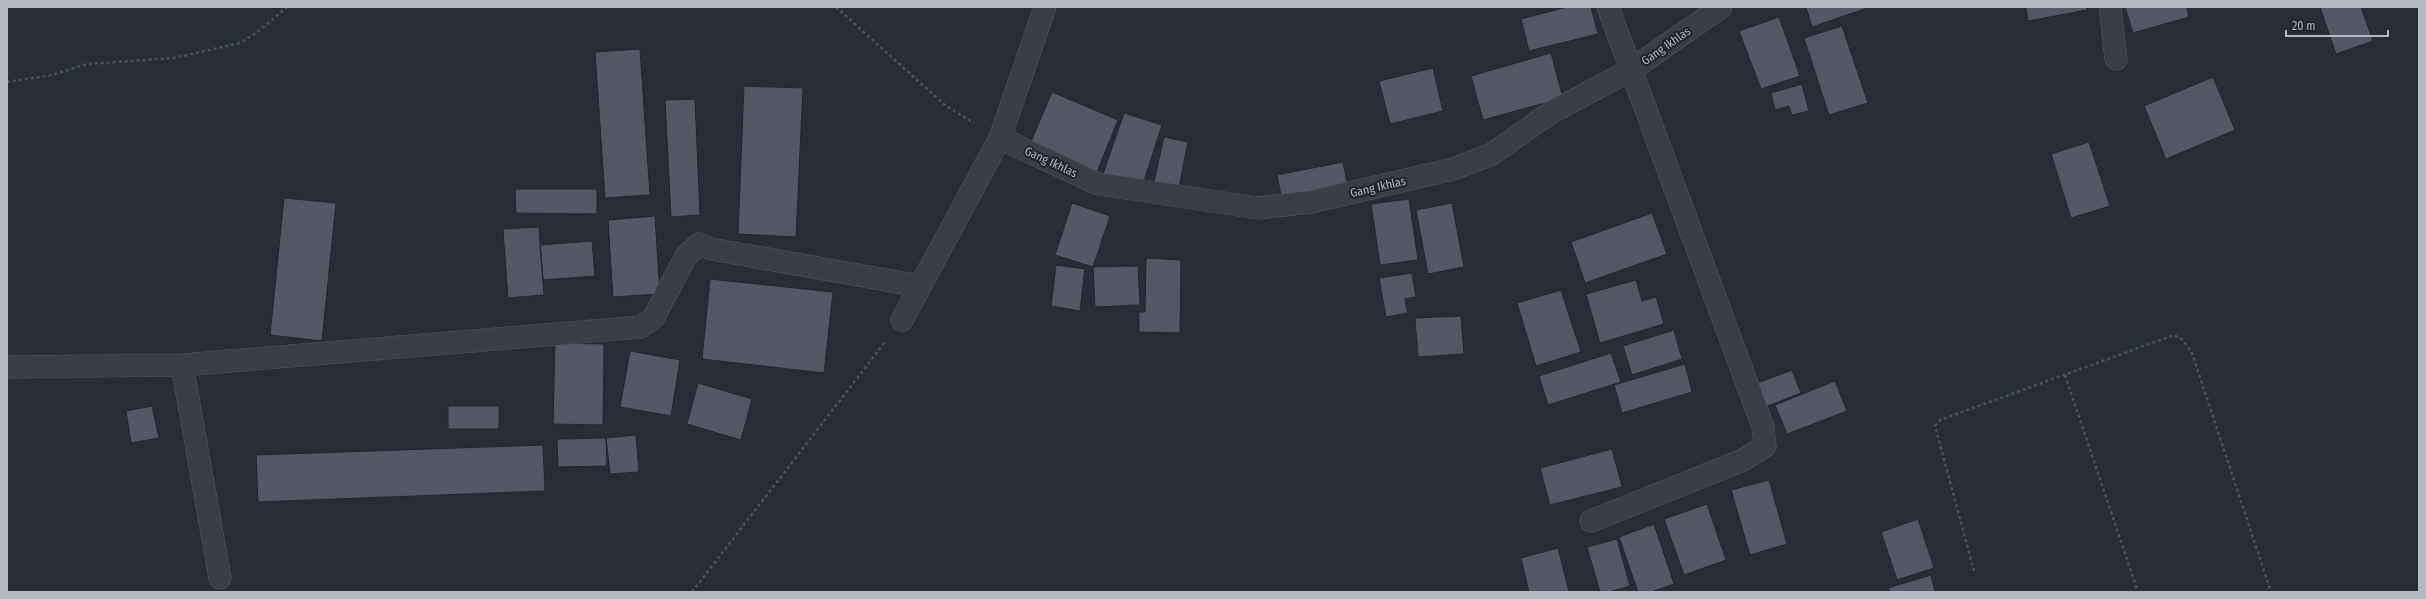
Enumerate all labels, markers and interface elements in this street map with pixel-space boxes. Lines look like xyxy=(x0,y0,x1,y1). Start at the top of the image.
scale bar xyxy=(2286,12,2388,38)
text: 20 m xyxy=(2292,19,2316,33)
street label: Gang Ikhlas xyxy=(1639,24,1693,68)
street label: Gang Ikhlas xyxy=(1022,144,1080,180)
street label: Gang Ikhlas xyxy=(1349,174,1407,200)

